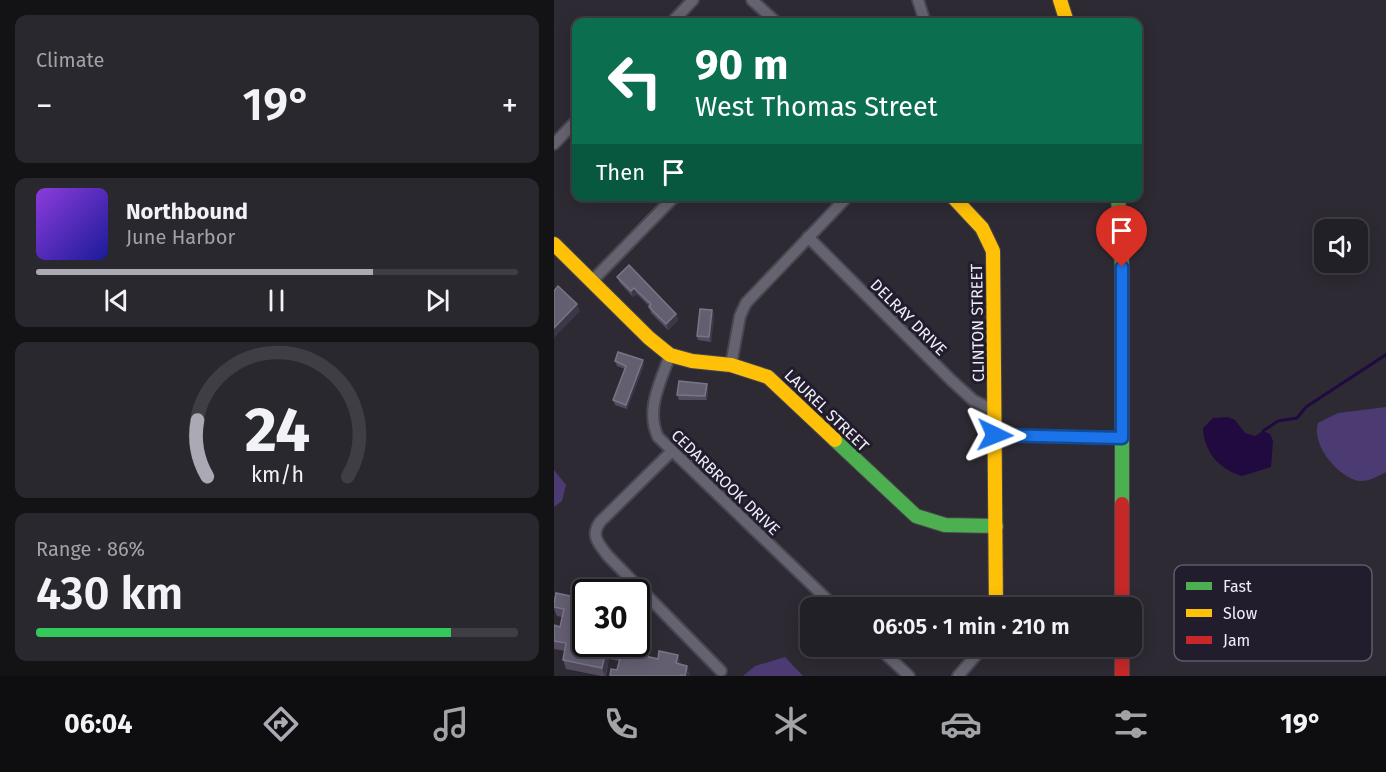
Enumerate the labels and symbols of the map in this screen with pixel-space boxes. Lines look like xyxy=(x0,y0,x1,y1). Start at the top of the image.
pin xyxy=(1096,205,1147,267)
street label: CLINTON STREET xyxy=(967,263,988,382)
street label: DELRAY DRIVE xyxy=(867,275,951,359)
street label: LAUREL STREET xyxy=(781,365,873,456)
position arrow xyxy=(963,403,1027,467)
street label: CEDARBROOK DRIVE xyxy=(667,426,784,539)
legend xyxy=(1174,565,1372,661)
text: Fast xyxy=(1223,577,1252,596)
speed limit sign: 30 xyxy=(572,579,650,657)
text: Slow xyxy=(1223,604,1258,623)
text: Jam xyxy=(1223,631,1250,650)

